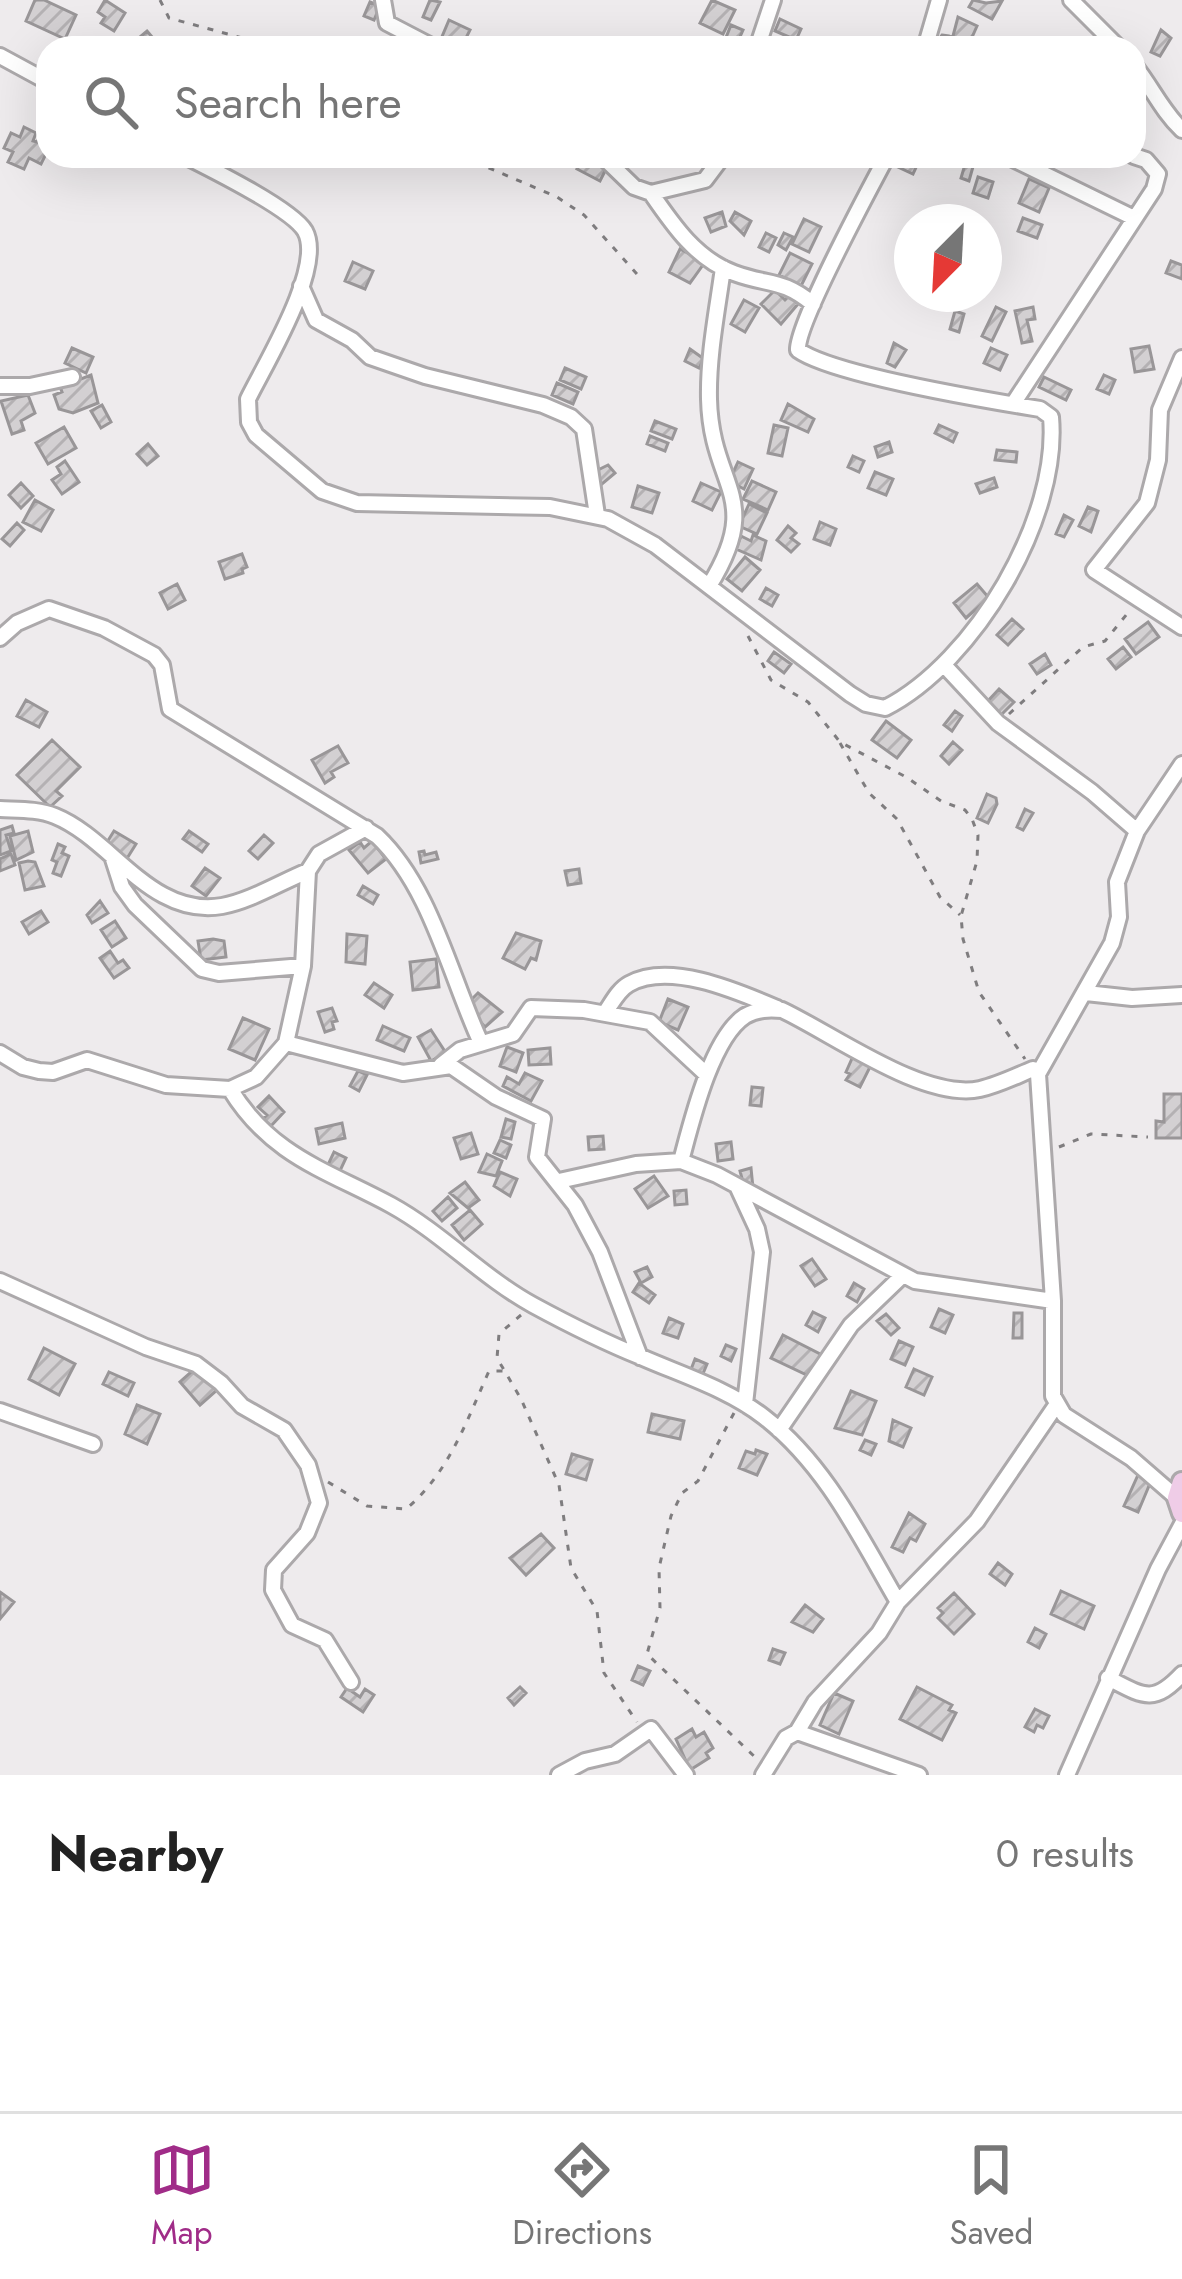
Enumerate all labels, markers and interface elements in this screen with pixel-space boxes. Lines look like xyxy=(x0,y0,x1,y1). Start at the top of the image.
search box xyxy=(36,36,1146,168)
icon: search xyxy=(78,69,144,135)
text: Search here xyxy=(174,70,402,135)
north arrow xyxy=(894,204,1002,312)
text: Nearby xyxy=(48,1816,223,1890)
text: 0 results xyxy=(996,1825,1134,1882)
tab: Map xyxy=(149,2137,215,2256)
tab: Directions xyxy=(512,2137,652,2256)
tab: Saved xyxy=(950,2137,1033,2256)

